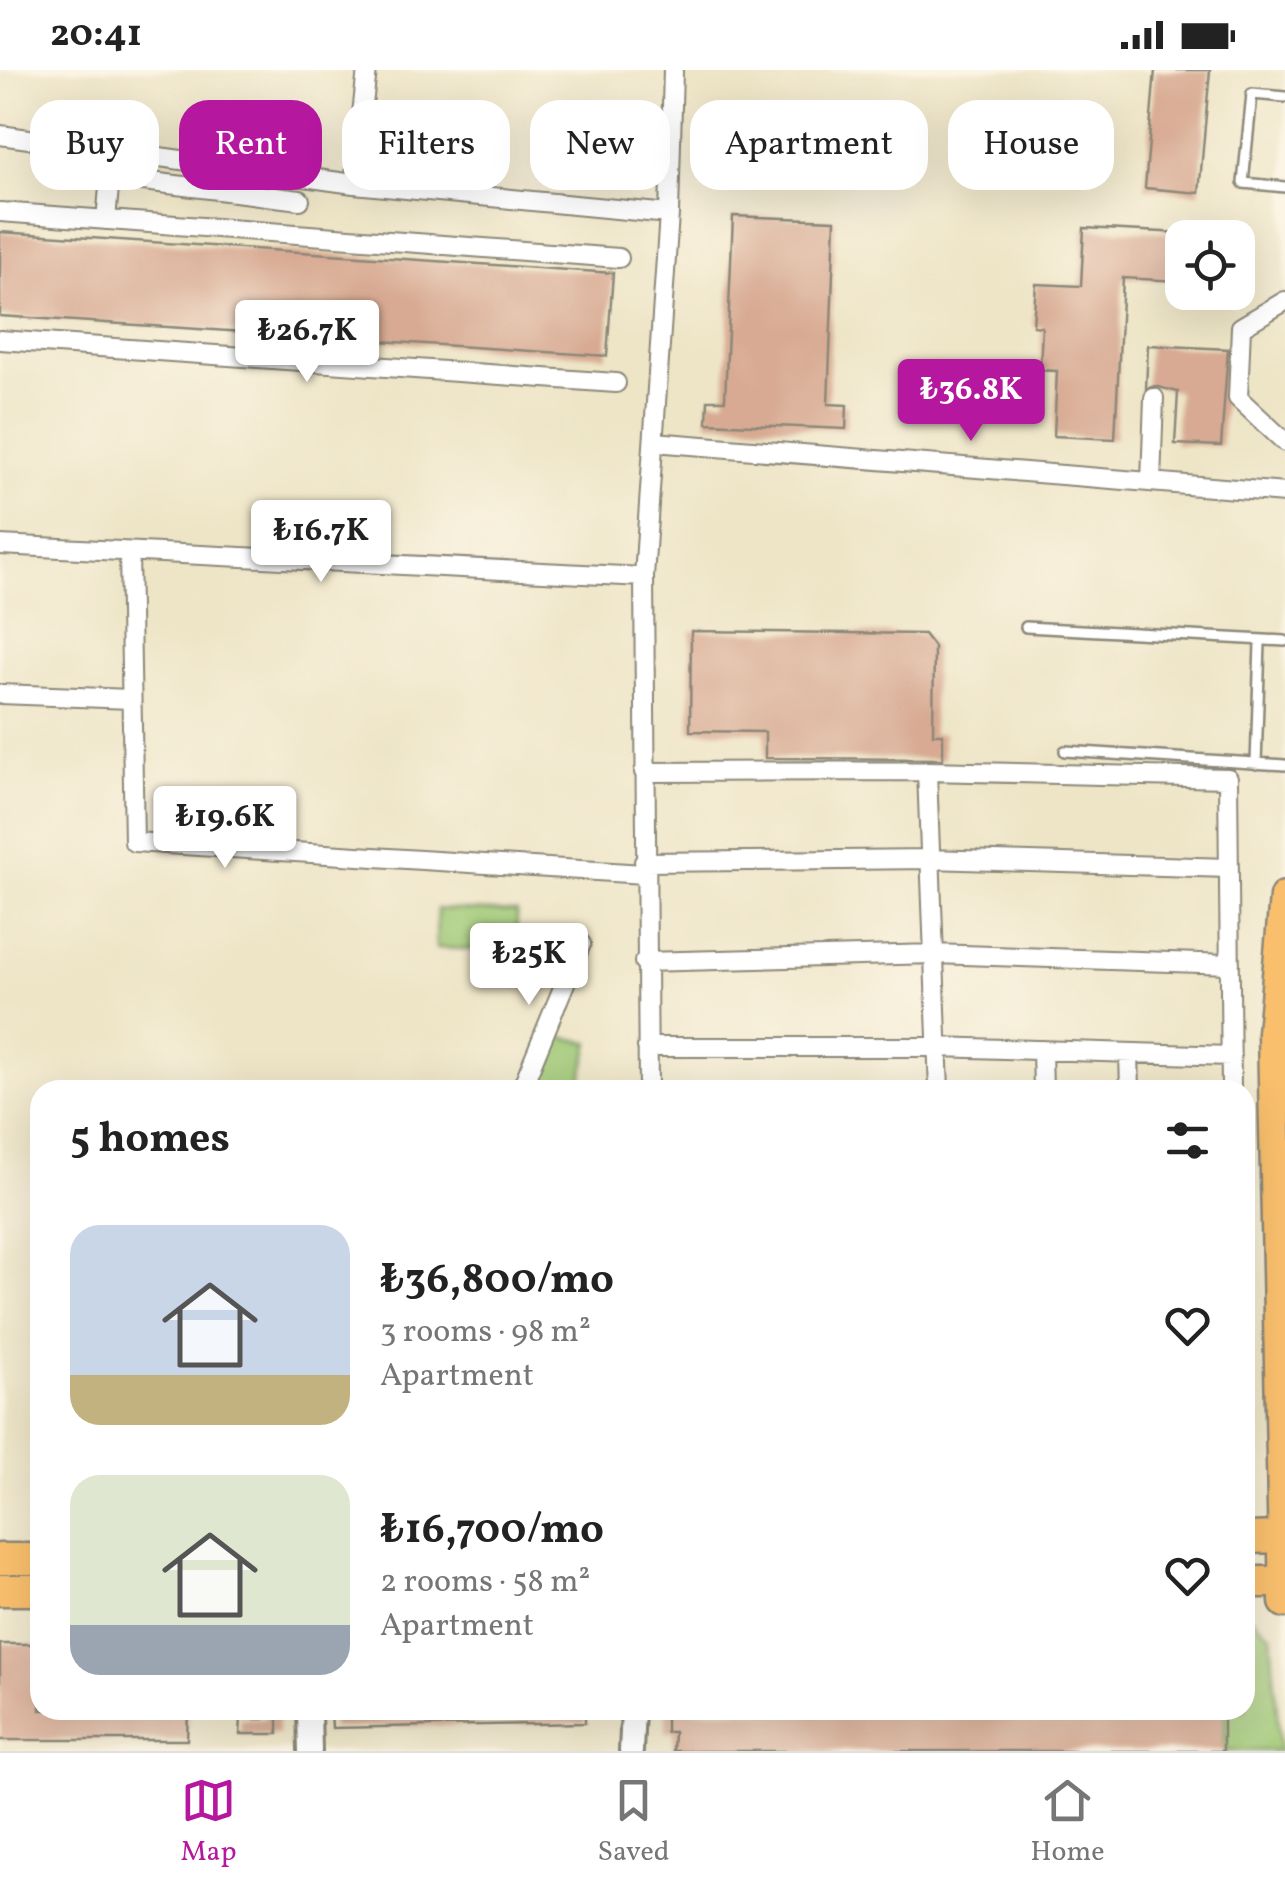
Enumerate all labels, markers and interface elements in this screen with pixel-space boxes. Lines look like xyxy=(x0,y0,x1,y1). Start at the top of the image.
text: 20:41 xyxy=(50,9,142,62)
chip: Buy xyxy=(30,100,159,190)
chip: Rent xyxy=(179,100,322,190)
chip: Filters xyxy=(342,100,510,190)
chip: New xyxy=(530,100,670,190)
chip: Apartment xyxy=(690,100,928,190)
chip: House xyxy=(948,100,1114,190)
map controls xyxy=(1165,220,1255,310)
button: locate xyxy=(1165,220,1255,310)
pin: ₺26.7K xyxy=(226,300,388,385)
text: ₺26.7K xyxy=(257,310,357,354)
pin: ₺36.8K xyxy=(890,359,1052,444)
text: ₺36.8K xyxy=(920,369,1022,413)
pin: ₺16.7K xyxy=(240,500,402,585)
text: ₺16.7K xyxy=(273,510,369,554)
pin: ₺19.6K xyxy=(144,786,306,871)
text: ₺19.6K xyxy=(175,796,275,840)
pin: ₺25K xyxy=(470,923,588,1008)
text: ₺25K xyxy=(492,933,566,977)
text: 5 homes xyxy=(70,1111,230,1170)
icon: filters xyxy=(1160,1113,1215,1168)
text: ₺36,800/mo xyxy=(380,1252,614,1311)
icon: home xyxy=(150,1265,270,1385)
icon: heart xyxy=(1160,1298,1215,1353)
text: 3 rooms · 98 m² xyxy=(380,1311,591,1355)
text: Apartment xyxy=(380,1355,534,1399)
text: ₺16,700/mo xyxy=(380,1502,604,1561)
icon: home xyxy=(150,1515,270,1635)
icon: heart xyxy=(1160,1548,1215,1603)
text: 2 rooms · 58 m² xyxy=(380,1561,590,1605)
text: Apartment xyxy=(380,1605,534,1649)
tab: Map xyxy=(180,1773,237,1872)
tab: Saved xyxy=(597,1773,670,1872)
tab: Home xyxy=(1030,1773,1105,1872)

